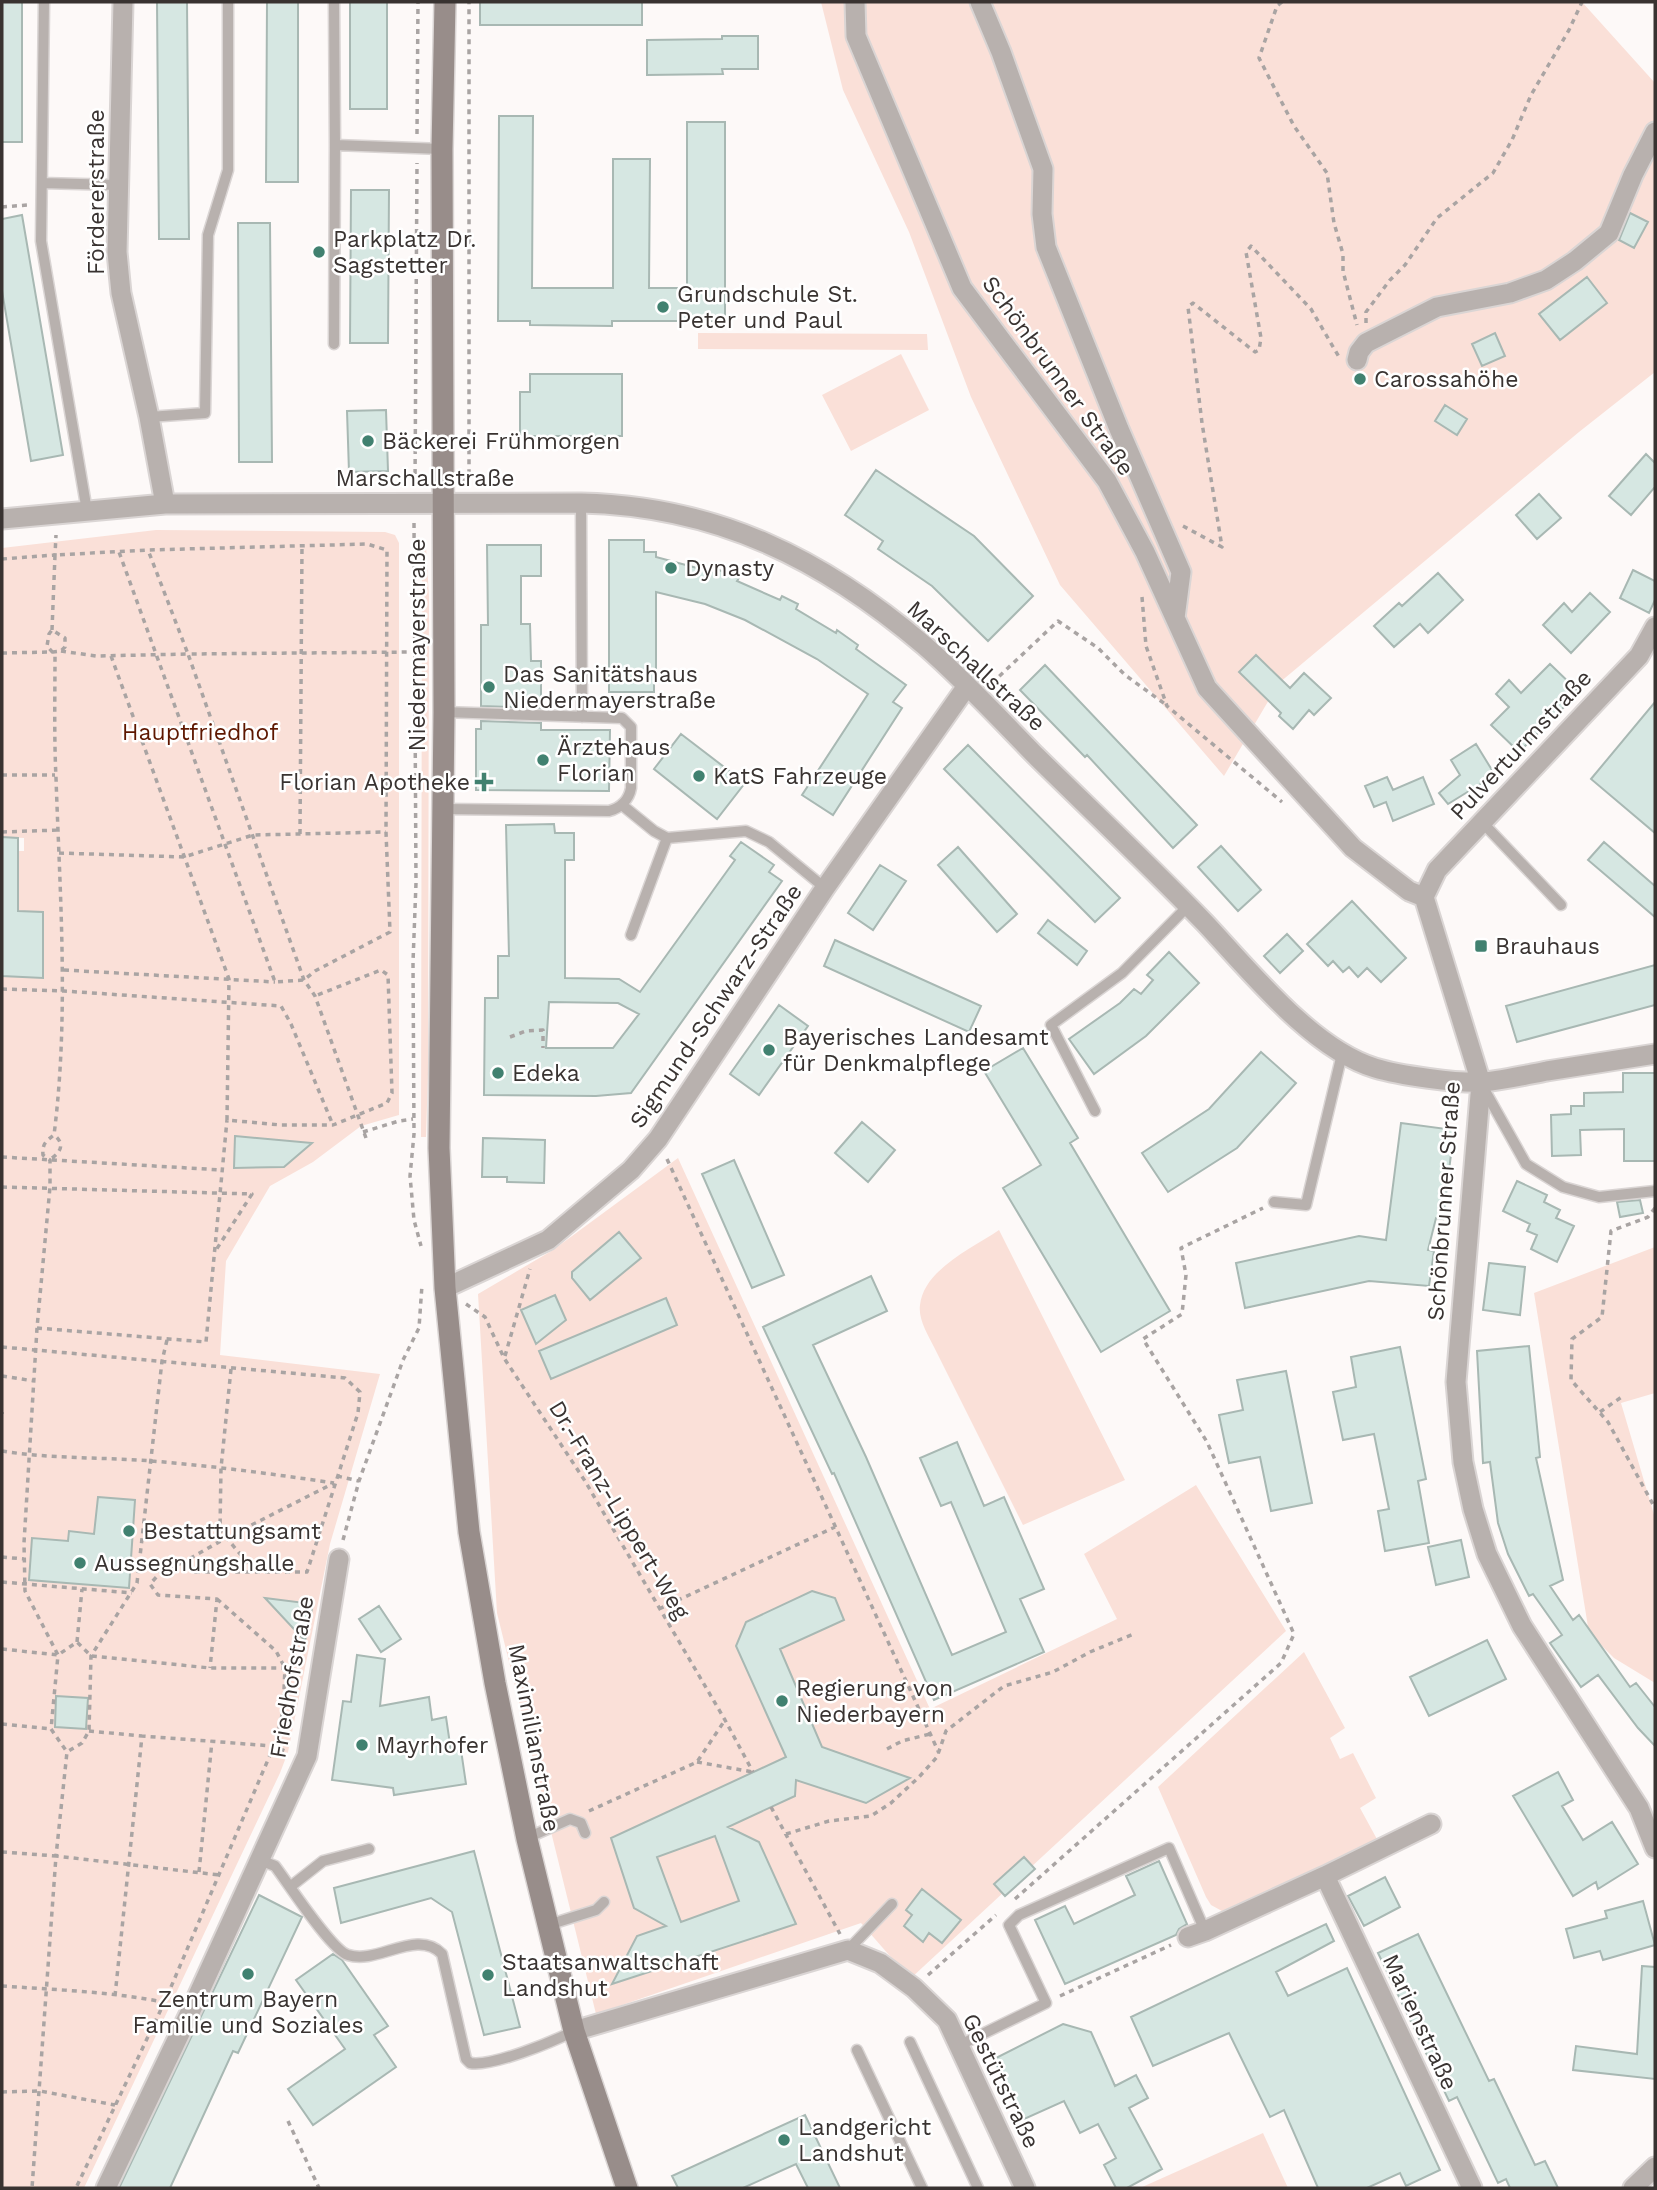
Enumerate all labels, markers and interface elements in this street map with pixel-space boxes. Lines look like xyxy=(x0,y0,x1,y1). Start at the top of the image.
street label: Fördererstraße xyxy=(83,109,110,275)
place label: Parkplatz Dr. Sagstetter xyxy=(333,226,476,279)
marker: Parkplatz Dr. Sagstetter xyxy=(311,244,327,260)
street label: Schönbrunner Straße xyxy=(976,271,1140,481)
place label: Grundschule St. Peter und Paul xyxy=(677,281,858,334)
marker: Grundschule St. Peter und Paul xyxy=(655,299,671,315)
place label: Carossahöhe xyxy=(1374,366,1518,393)
marker: Carossahöhe xyxy=(1352,371,1368,387)
place label: Bäckerei Frühmorgen xyxy=(382,428,620,455)
marker: Bäckerei Frühmorgen xyxy=(360,433,376,449)
street label: Marschallstraße xyxy=(335,465,515,492)
street label: Niedermayerstraße xyxy=(404,539,431,751)
place label: Dynasty xyxy=(685,555,774,582)
marker: Dynasty xyxy=(663,560,679,576)
street label: Marschallstraße xyxy=(901,595,1051,737)
place label: Das Sanitätshaus Niedermayerstraße xyxy=(503,661,716,714)
street label: Pulverturmstraße xyxy=(1445,664,1597,826)
marker: Das Sanitätshaus Niedermayerstraße xyxy=(481,679,497,695)
park label: Hauptfriedhof xyxy=(122,719,278,746)
place label: Ärztehaus Florian xyxy=(557,734,670,787)
marker: Ärztehaus Florian xyxy=(535,752,551,768)
place label: KatS Fahrzeuge xyxy=(713,763,887,790)
marker: KatS Fahrzeuge xyxy=(691,768,707,784)
place label: Florian Apotheke xyxy=(279,769,470,796)
marker: Florian Apotheke xyxy=(476,774,492,790)
street label: Sigmund-Schwarz-Straße xyxy=(624,879,808,1133)
place label: Brauhaus xyxy=(1495,933,1600,960)
marker: Brauhaus xyxy=(1473,938,1489,954)
place label: Bayerisches Landesamt für Denkmalpflege xyxy=(783,1024,1049,1077)
marker: Bayerisches Landesamt für Denkmalpflege xyxy=(761,1042,777,1058)
place label: Edeka xyxy=(512,1060,580,1087)
marker: Edeka xyxy=(490,1065,506,1081)
street label: Schönbrunner Straße xyxy=(1422,1080,1466,1322)
street label: Dr.-Franz-Lippert-Weg xyxy=(543,1396,695,1625)
place label: Bestattungsamt xyxy=(143,1518,321,1545)
marker: Bestattungsamt xyxy=(121,1523,137,1539)
place label: Aussegnungshalle xyxy=(94,1550,295,1577)
marker: Aussegnungshalle xyxy=(72,1555,88,1571)
street label: Friedhofstraße xyxy=(264,1594,320,1760)
street label: Maximilianstraße xyxy=(503,1642,565,1834)
place label: Regierung von Niederbayern xyxy=(796,1675,953,1728)
marker: Regierung von Niederbayern xyxy=(774,1693,790,1709)
place label: Mayrhofer xyxy=(376,1732,488,1759)
marker: Mayrhofer xyxy=(354,1737,370,1753)
place label: Staatsanwaltschaft Landshut xyxy=(502,1949,719,2002)
street label: Marienstraße xyxy=(1377,1950,1463,2094)
marker: Zentrum Bayern Familie und Soziales xyxy=(240,1966,256,1982)
marker: Staatsanwaltschaft Landshut xyxy=(480,1967,496,1983)
place label: Zentrum Bayern Familie und Soziales xyxy=(132,1986,364,2039)
street label: Gestütstraße xyxy=(957,2009,1045,2153)
place label: Landgericht Landshut xyxy=(798,2114,931,2167)
marker: Landgericht Landshut xyxy=(776,2132,792,2148)

